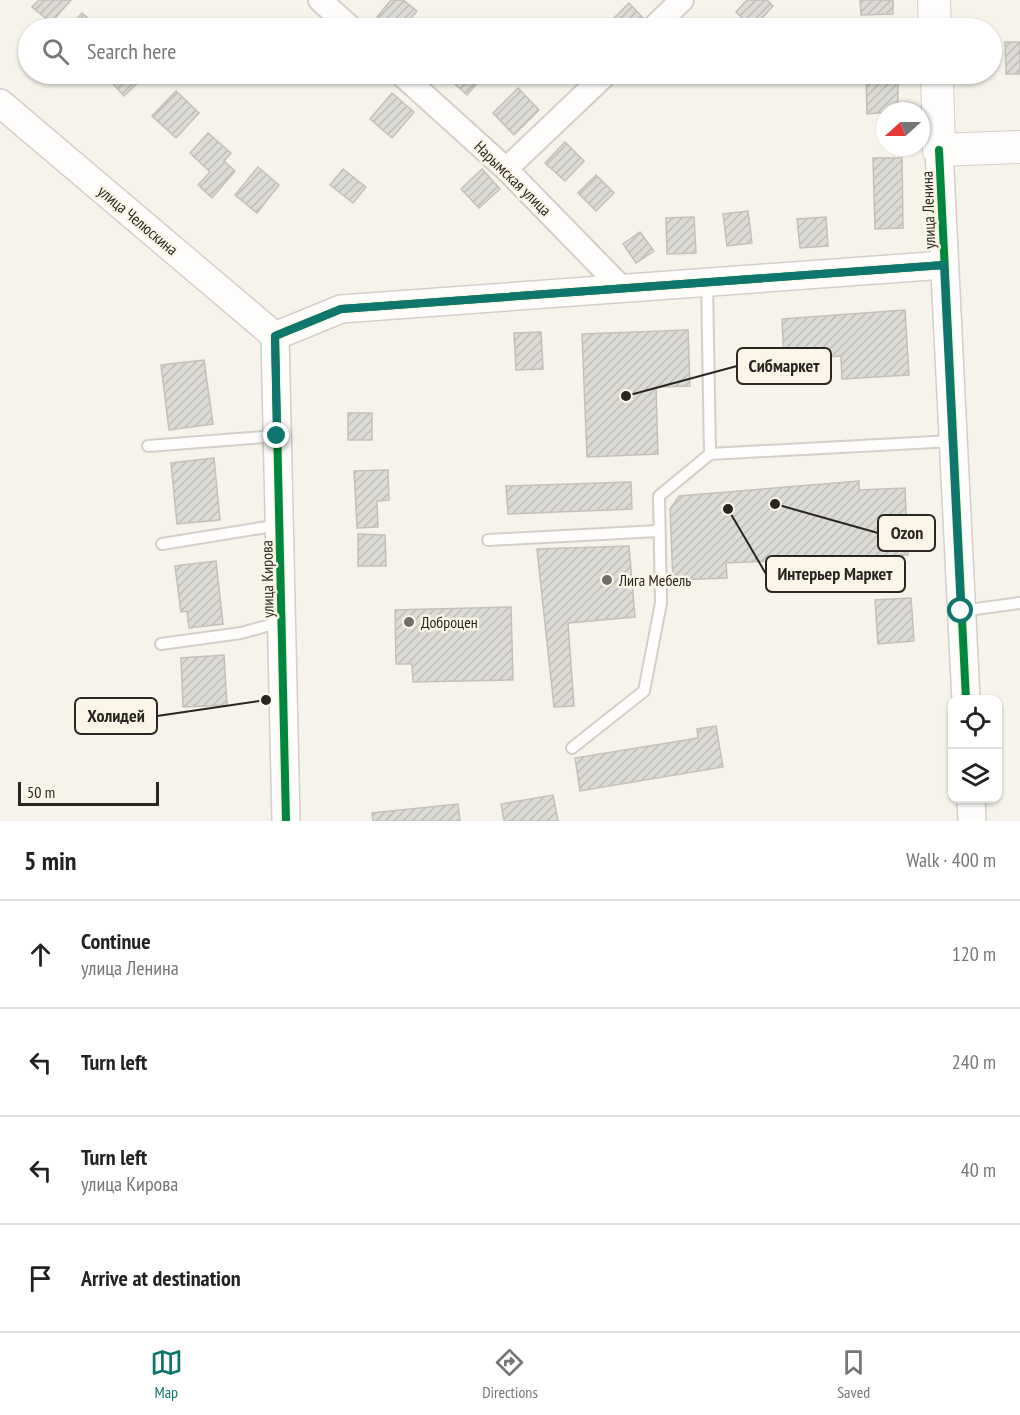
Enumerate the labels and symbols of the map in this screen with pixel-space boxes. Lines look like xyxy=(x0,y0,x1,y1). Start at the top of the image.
north arrow xyxy=(876,102,930,156)
street label: Нарымская улица xyxy=(470,136,556,220)
street label: улица Ленина xyxy=(917,171,939,249)
street label: улица Челюскина xyxy=(94,181,182,259)
callout: Сибмаркет xyxy=(737,348,831,384)
text: Сибмаркет xyxy=(749,354,820,377)
route end xyxy=(263,422,289,448)
callout: Ozon xyxy=(878,515,935,551)
text: Ozon xyxy=(891,521,923,544)
street label: улица Кирова xyxy=(256,540,278,618)
callout: Интерьер Маркет xyxy=(766,556,905,592)
text: Интерьер Маркет xyxy=(777,562,893,585)
place label: Лига Мебель xyxy=(618,570,691,590)
marker: Лига Мебель xyxy=(600,573,614,587)
route start xyxy=(947,597,973,623)
place label: Доброцен xyxy=(421,612,478,632)
marker: Доброцен xyxy=(402,615,416,629)
callout: Холидей xyxy=(75,698,157,734)
text: Холидей xyxy=(87,704,145,727)
scale bar xyxy=(18,779,159,806)

